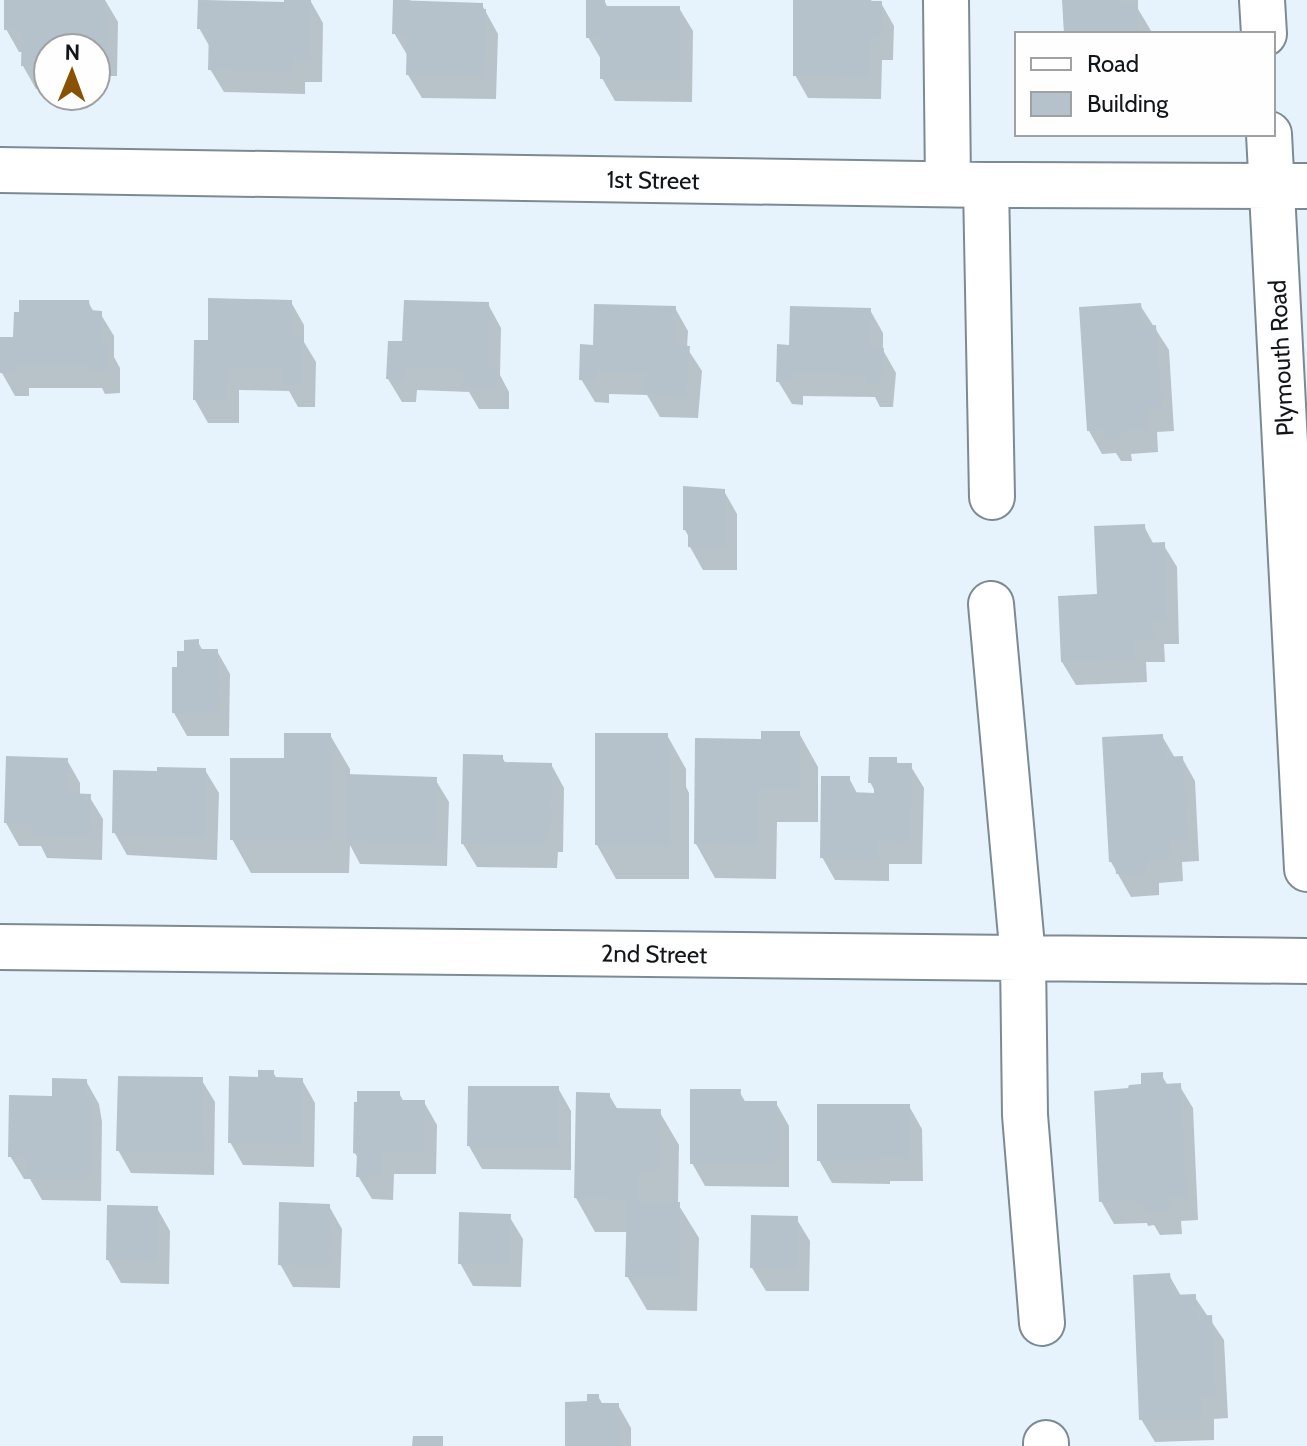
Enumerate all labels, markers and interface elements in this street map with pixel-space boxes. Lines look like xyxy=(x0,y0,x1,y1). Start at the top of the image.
north arrow xyxy=(32,32,112,112)
legend xyxy=(1015,32,1275,136)
text: N xyxy=(64,39,80,66)
text: Road xyxy=(1087,49,1139,78)
text: Building xyxy=(1087,89,1169,118)
street label: 1st Street xyxy=(606,165,700,195)
street label: Plymouth Road xyxy=(1262,279,1300,437)
street label: 2nd Street xyxy=(601,939,707,969)

